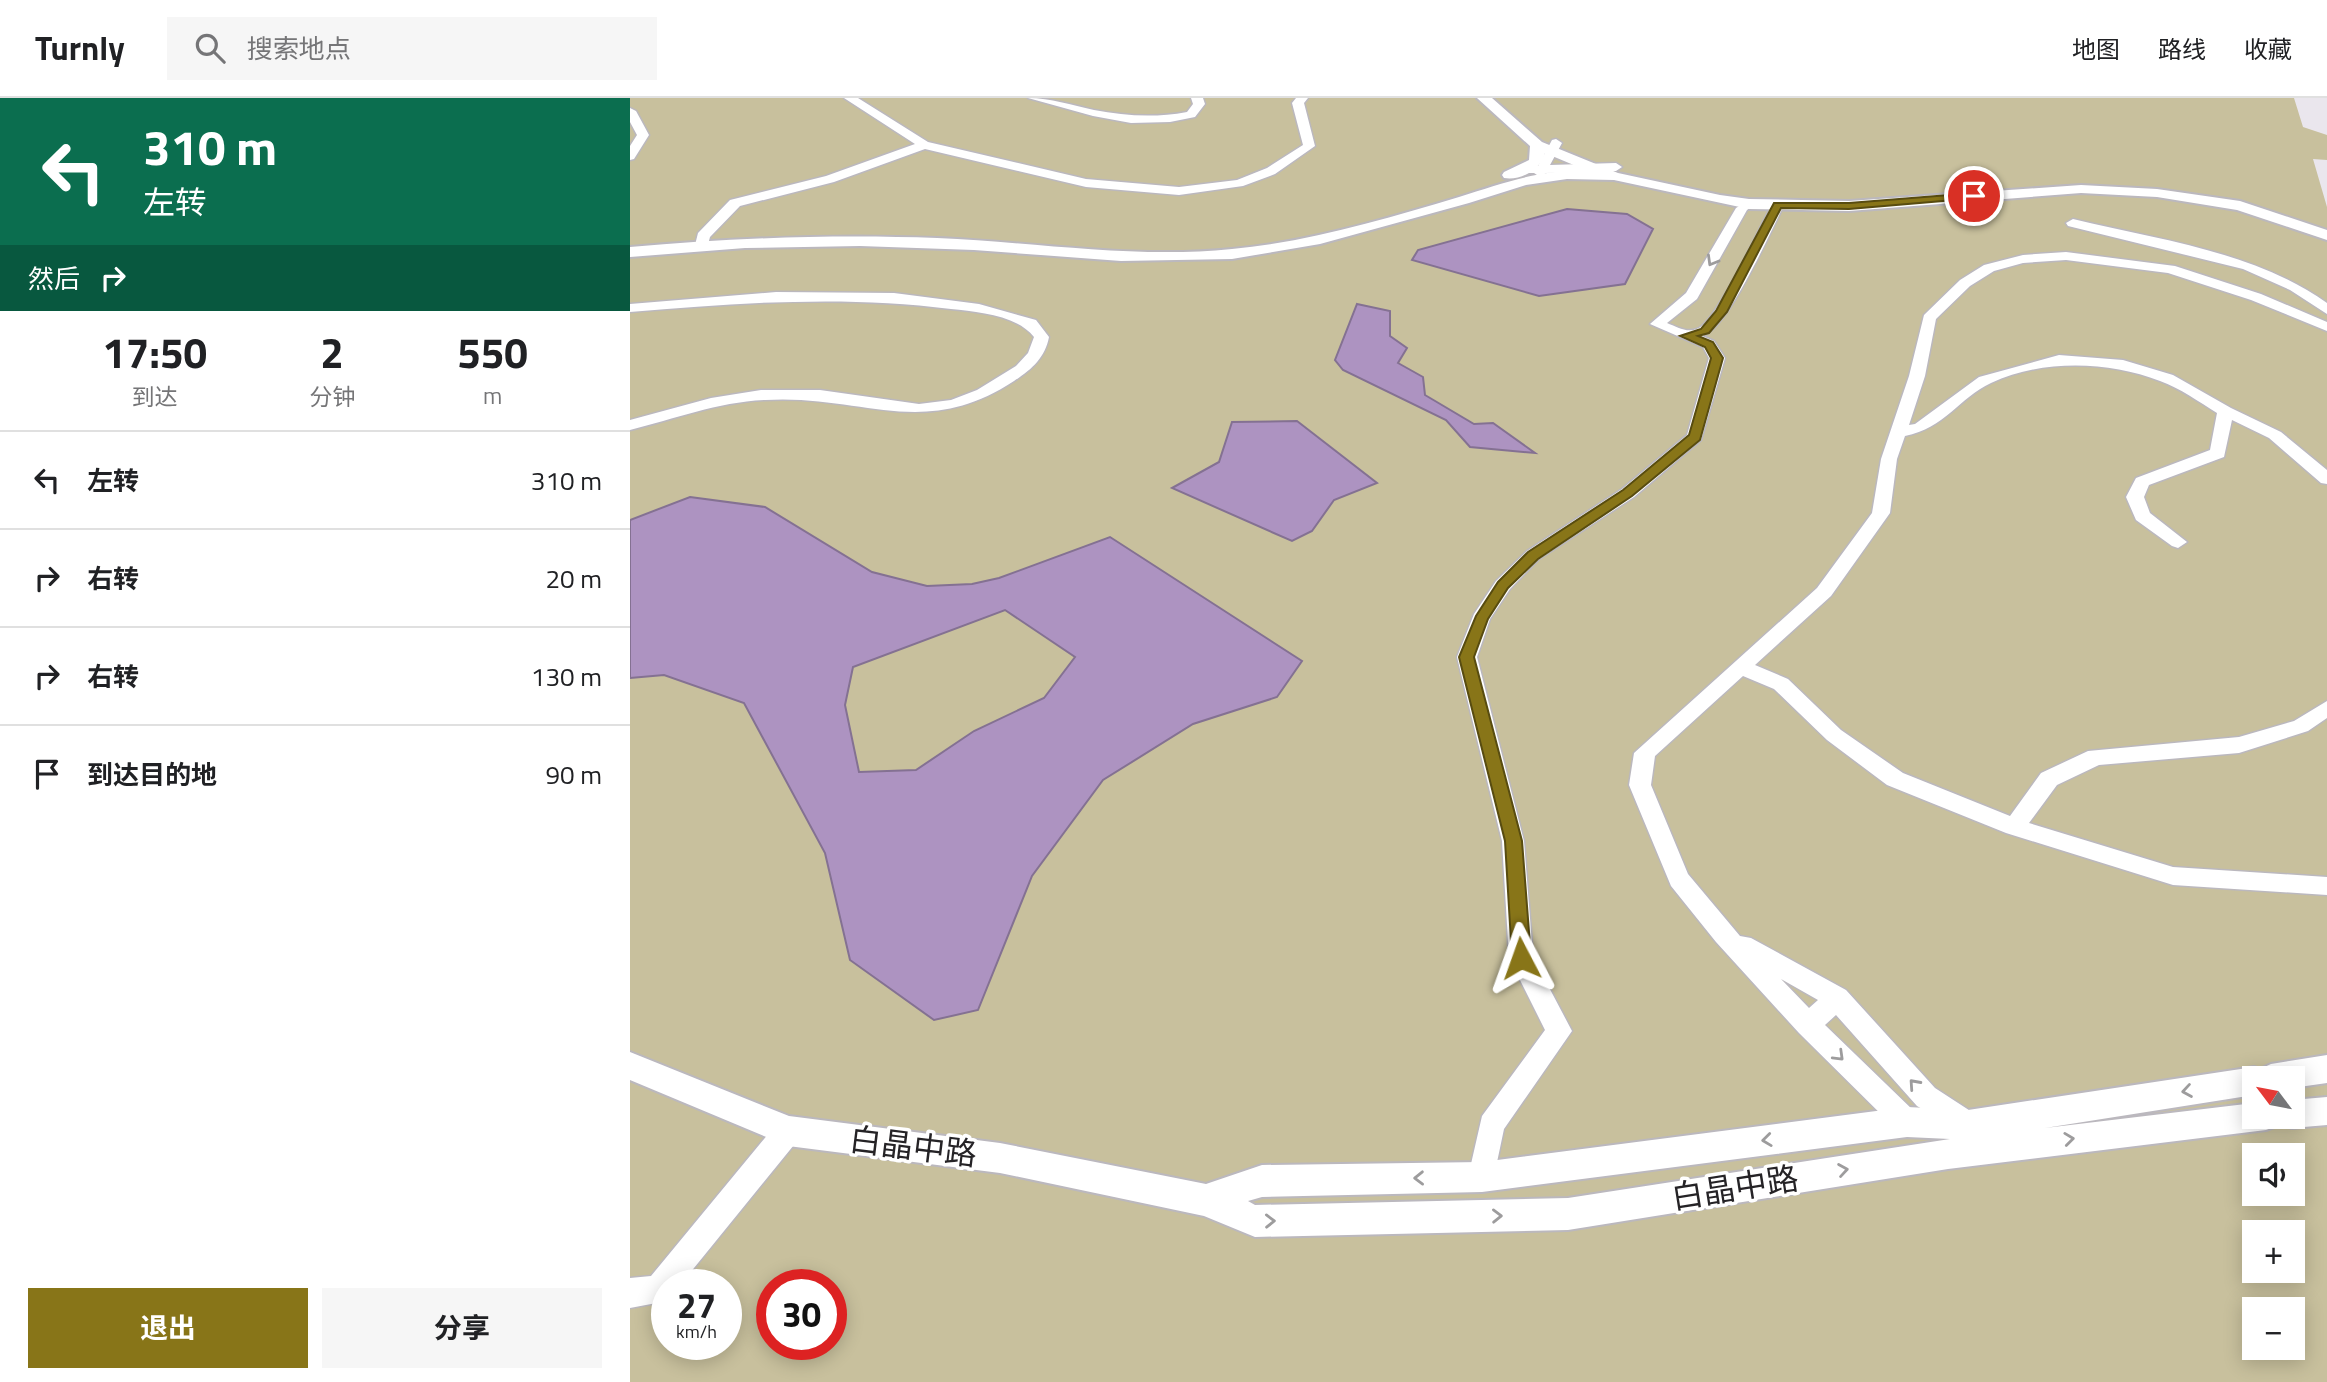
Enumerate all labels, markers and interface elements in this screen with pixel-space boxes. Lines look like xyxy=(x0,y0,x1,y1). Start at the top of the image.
search box xyxy=(167,17,657,80)
text: Turnly xyxy=(35,23,125,73)
icon: search xyxy=(191,29,229,67)
text: 搜索地点 xyxy=(247,29,351,68)
text: 地图 xyxy=(2072,31,2120,67)
text: 路线 xyxy=(2158,31,2206,67)
text: 收藏 xyxy=(2244,31,2292,67)
text: 310 m xyxy=(143,109,277,184)
icon: left xyxy=(28,126,119,217)
pin xyxy=(1944,166,2004,226)
icon: arrive xyxy=(1955,177,1993,215)
text: 左转 xyxy=(143,178,207,226)
one-way arrow xyxy=(1707,253,1720,266)
text: 然后 xyxy=(28,259,80,298)
icon: right xyxy=(94,259,132,297)
text: 17:50 xyxy=(102,320,207,384)
text: 2 xyxy=(320,320,344,384)
text: 550 xyxy=(457,320,528,384)
text: m xyxy=(483,378,502,413)
text: 到达 xyxy=(132,379,178,414)
text: 分钟 xyxy=(309,379,355,414)
icon: left xyxy=(28,461,66,499)
text: 左转 xyxy=(87,461,139,500)
text: 310 m xyxy=(531,461,602,500)
icon: right xyxy=(28,559,66,597)
text: 右转 xyxy=(87,559,139,598)
text: 20 m xyxy=(545,559,602,598)
icon: right xyxy=(28,657,66,695)
text: 右转 xyxy=(87,657,139,696)
text: 130 m xyxy=(531,657,602,696)
icon: arrive xyxy=(28,755,66,793)
text: 到达目的地 xyxy=(87,755,217,794)
text: 90 m xyxy=(545,755,602,794)
position arrow xyxy=(1484,921,1558,995)
one-way arrow xyxy=(1831,1047,1844,1060)
north arrow xyxy=(2242,1066,2305,1129)
map controls xyxy=(2242,1066,2305,1360)
one-way arrow xyxy=(1910,1079,1923,1092)
one-way arrow xyxy=(2181,1083,2192,1098)
street label: 白晶中路 xyxy=(847,1114,980,1178)
one-way arrow xyxy=(2063,1132,2075,1147)
one-way arrow xyxy=(1761,1133,1773,1148)
button: sound xyxy=(2242,1143,2305,1206)
street label: 白晶中路 xyxy=(1668,1153,1802,1221)
one-way arrow xyxy=(1838,1163,1849,1178)
one-way arrow xyxy=(1414,1171,1425,1186)
one-way arrow xyxy=(1492,1208,1503,1224)
one-way arrow xyxy=(1264,1213,1275,1228)
button: + xyxy=(2242,1220,2305,1283)
speed limit sign: 30 xyxy=(756,1269,847,1360)
text: 27 xyxy=(677,1278,716,1332)
button: 退出 xyxy=(28,1288,308,1368)
button: 分享 xyxy=(322,1288,602,1368)
button: − xyxy=(2242,1297,2305,1360)
text: km/h xyxy=(676,1318,717,1345)

